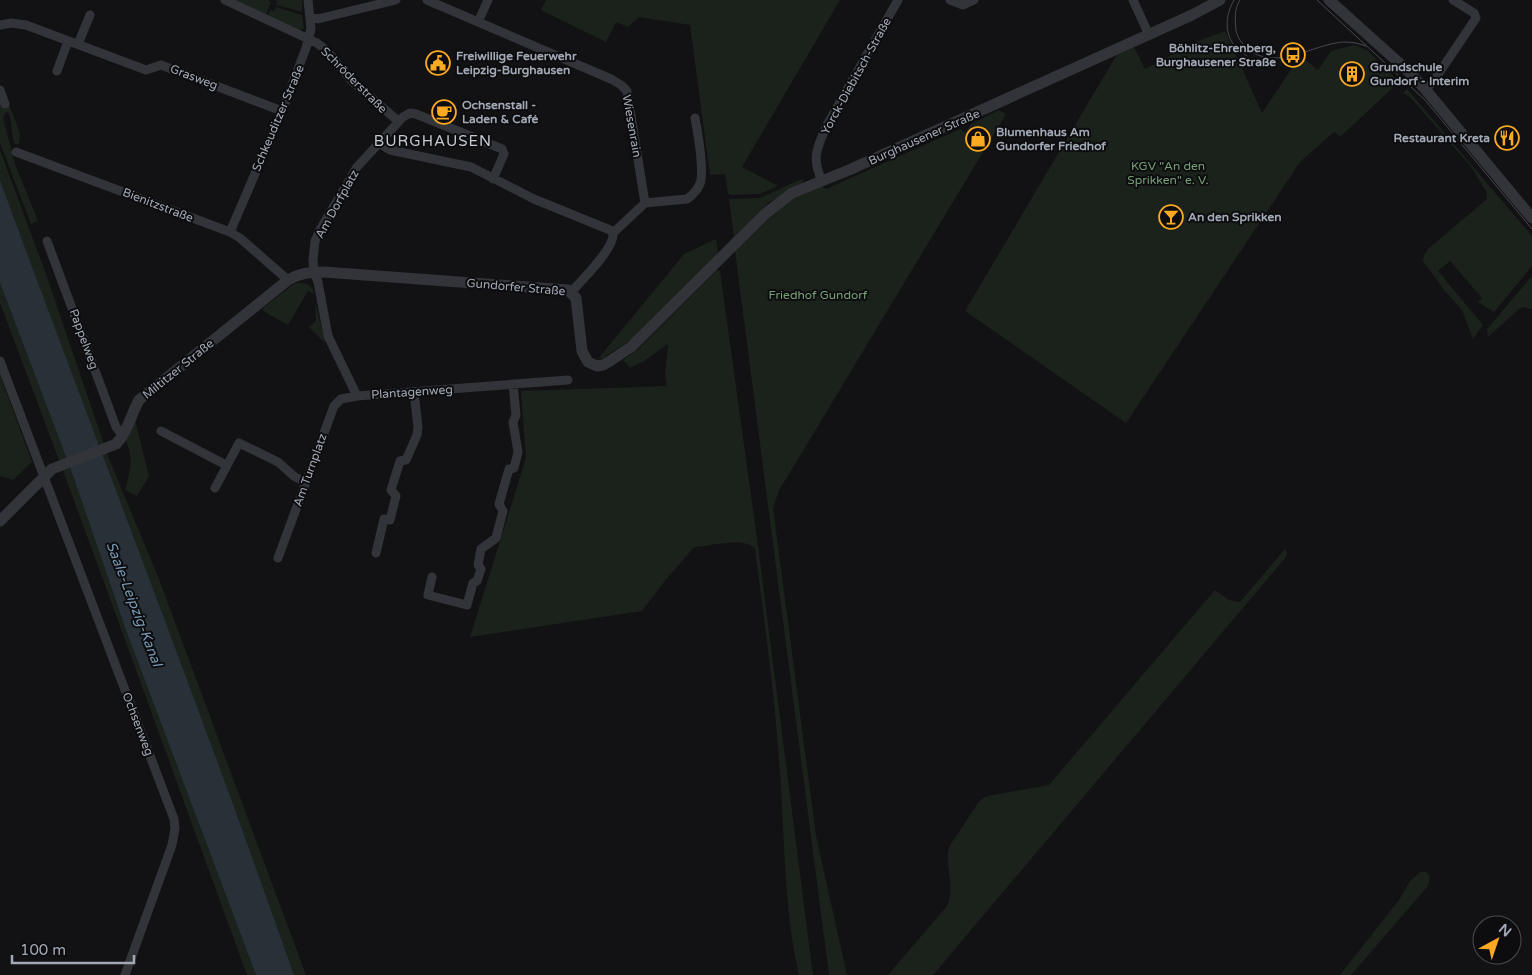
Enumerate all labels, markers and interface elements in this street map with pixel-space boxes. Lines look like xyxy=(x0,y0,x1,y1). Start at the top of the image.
street label: Yorck-Diebitsch-Straße xyxy=(818,15,894,137)
place label: Böhlitz-Ehrenberg, Burghausener Straße xyxy=(1156,41,1276,70)
bus stop icon: Böhlitz-Ehrenberg, Burghausener Straße xyxy=(1280,42,1306,68)
street label: Schröderstraße xyxy=(318,44,390,116)
place label: Freiwillige Feuerwehr Leipzig-Burghausen xyxy=(456,49,577,78)
public building icon: Freiwillige Feuerwehr Leipzig-Burghausen xyxy=(425,50,451,76)
place label: Grundschule Gundorf - Interim xyxy=(1370,60,1469,88)
building icon: Grundschule Gundorf - Interim xyxy=(1339,61,1365,87)
street label: Grasweg xyxy=(168,62,220,92)
street label: Schkeuditzer Straße xyxy=(249,62,307,173)
street label: Wiesenrain xyxy=(620,94,644,158)
place label: Ochsenstall - Laden & Café xyxy=(462,98,539,126)
cafe icon: Ochsenstall - Laden & Café xyxy=(431,99,457,125)
street label: Burghausener Straße xyxy=(866,106,982,168)
place label: Blumenhaus Am Gundorfer Friedhof xyxy=(996,125,1106,153)
restaurant icon: Restaurant Kreta xyxy=(1494,125,1520,151)
shop icon: Blumenhaus Am Gundorfer Friedhof xyxy=(965,126,991,152)
place label: Restaurant Kreta xyxy=(1394,131,1490,145)
district label: BURGHAUSEN xyxy=(374,132,492,150)
park label: KGV "An den Sprikken" e. V. xyxy=(1127,159,1209,187)
street label: Am Dorfplatz xyxy=(312,167,362,241)
street label: Bienitzstraße xyxy=(121,185,196,225)
bar icon: An den Sprikken xyxy=(1158,204,1184,230)
place label: An den Sprikken xyxy=(1188,210,1282,225)
street label: Gundorfer Straße xyxy=(466,276,566,298)
park label: Friedhof Gundorf xyxy=(769,288,868,302)
street label: Pappelweg xyxy=(67,307,101,371)
street label: Miltitzer Straße xyxy=(140,336,216,402)
street label: Plantagenweg xyxy=(371,382,453,402)
street label: Am Turnplatz xyxy=(290,432,330,508)
water label: Saale-Leipzig-Kanal xyxy=(102,539,166,670)
street label: Ochsenweg xyxy=(120,690,156,758)
north arrow xyxy=(1472,915,1522,965)
text: N xyxy=(1495,920,1515,941)
scale bar xyxy=(12,932,135,964)
text: 100 m xyxy=(20,941,66,959)

